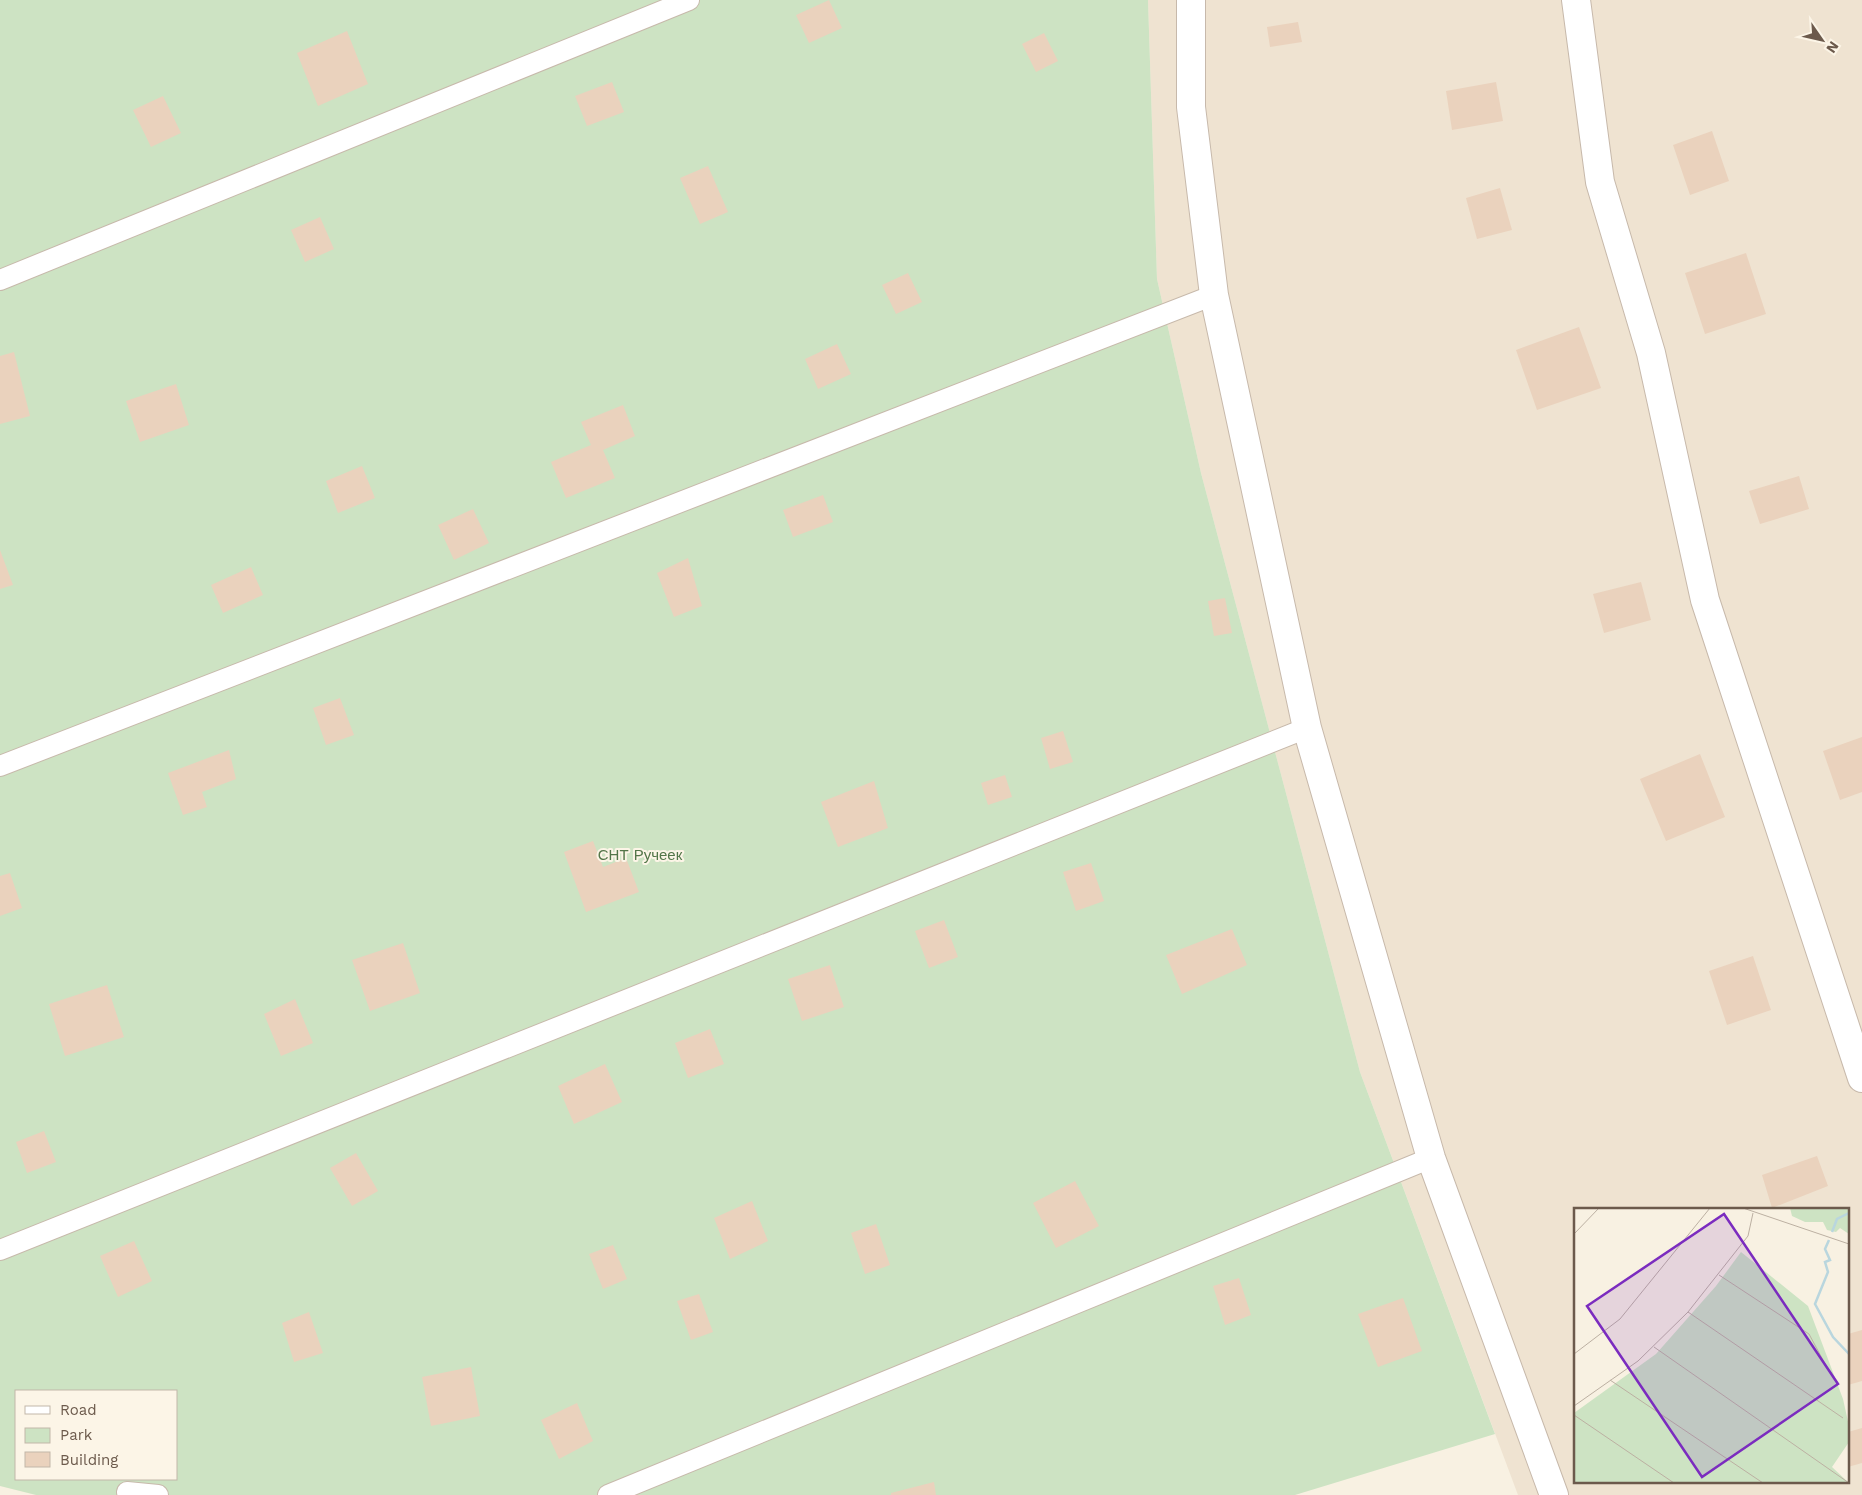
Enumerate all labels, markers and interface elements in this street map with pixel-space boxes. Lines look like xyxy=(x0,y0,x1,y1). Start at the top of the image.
north arrow xyxy=(1797,15,1847,65)
text: N xyxy=(1823,38,1842,56)
park label: СНТ Ручеек xyxy=(598,846,683,864)
inset map xyxy=(1574,1208,1850,1482)
legend xyxy=(15,1390,178,1480)
text: Road xyxy=(60,1401,97,1419)
text: Park xyxy=(60,1426,93,1444)
text: Building xyxy=(60,1451,118,1469)

